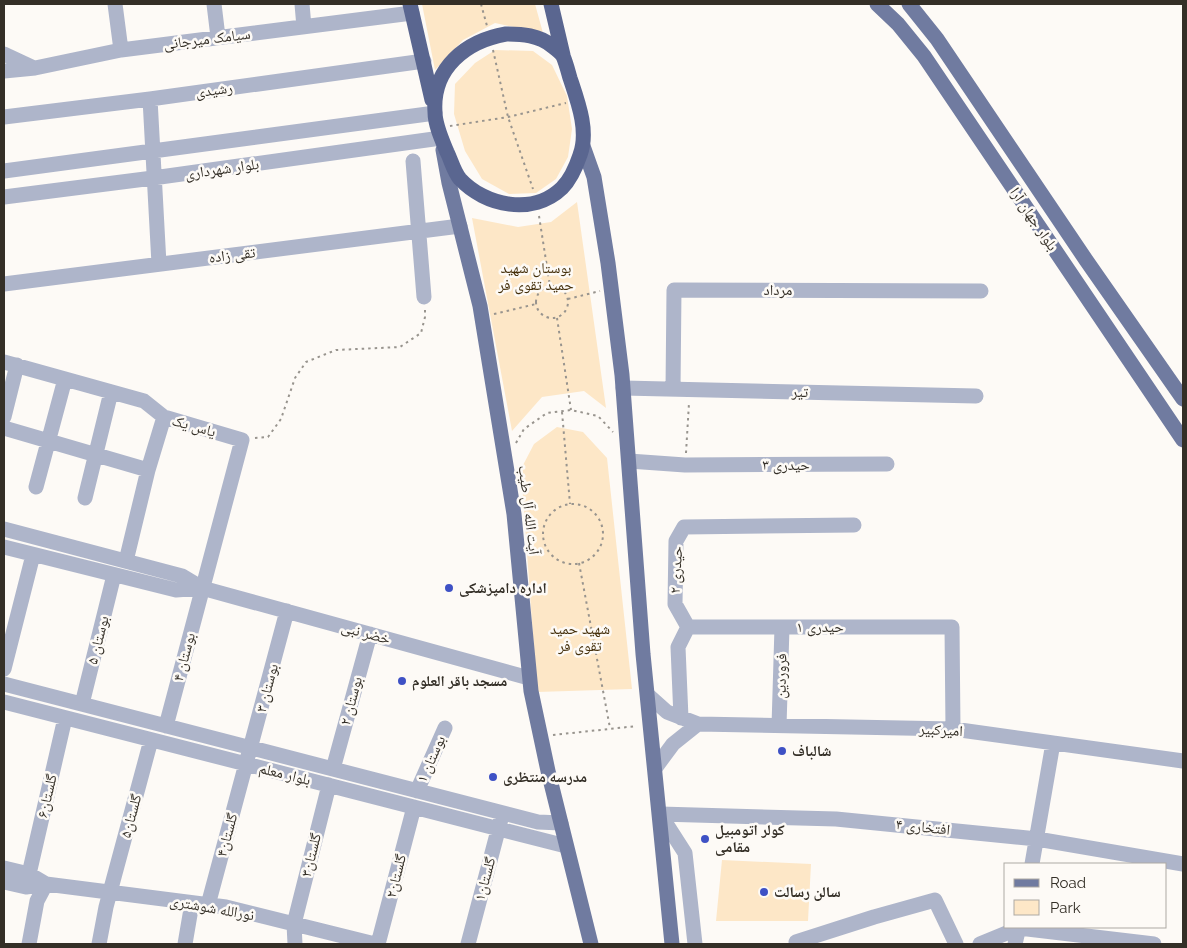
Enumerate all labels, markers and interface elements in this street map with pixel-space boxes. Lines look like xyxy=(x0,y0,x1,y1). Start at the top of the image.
street label: سیامک میرجانی xyxy=(163,25,252,54)
street label: رشیدی xyxy=(194,78,234,103)
street label: بلوار شهرداری xyxy=(184,155,260,184)
street label: بلوار جهان آرا xyxy=(1005,184,1062,255)
street label: تقی زاده xyxy=(208,243,257,268)
park label: بوستان شهید حمید تقوی فر xyxy=(497,259,574,295)
street label: مرداد xyxy=(764,281,793,299)
street label: تیر xyxy=(791,383,809,401)
street label: یاس یک xyxy=(170,411,218,442)
street label: حیدری ۳ xyxy=(762,456,810,475)
street label: آیت الله آل طیب xyxy=(514,464,544,557)
street label: حیدری ۲ xyxy=(666,545,687,594)
place label: اداره دامپزشکی xyxy=(459,579,547,597)
marker: اداره دامپزشکی xyxy=(443,582,455,594)
street label: بوستان ۵ xyxy=(83,614,114,666)
street label: خضر نبی xyxy=(339,618,393,649)
street label: حیدری ۱ xyxy=(796,618,844,637)
park label: شهید حمید تقوی فر xyxy=(550,620,610,656)
street label: بوستان ۴ xyxy=(169,631,200,684)
street label: فروردین xyxy=(772,653,791,699)
street label: بوستان ۳ xyxy=(252,662,283,715)
place label: مسجد باقر العلوم xyxy=(412,672,507,691)
street label: بوستان ۲ xyxy=(336,675,367,728)
marker: مسجد باقر العلوم xyxy=(396,675,408,687)
street label: امیرکبیر xyxy=(918,720,963,740)
street label: بوستان ۱ xyxy=(413,733,450,786)
place label: شالباف xyxy=(792,742,832,760)
marker: شالباف xyxy=(776,745,788,757)
street label: بلوار معلم xyxy=(257,759,313,790)
place label: مدرسه منتظری xyxy=(503,768,587,786)
marker: مدرسه منتظری xyxy=(487,771,499,783)
street label: گلستان۶ xyxy=(33,772,62,820)
street label: گلستان۵ xyxy=(117,792,147,840)
street label: گلستان۴ xyxy=(213,811,243,859)
street label: افتخاری ۴ xyxy=(895,815,951,840)
place label: کولر اتومبیل مقامی xyxy=(715,821,785,856)
street label: گلستان۳ xyxy=(297,831,326,879)
marker: کولر اتومبیل مقامی xyxy=(699,833,711,845)
street label: گلستان۲ xyxy=(382,852,411,900)
street label: گلستان۱ xyxy=(471,855,501,903)
legend xyxy=(1004,863,1167,928)
text: Road xyxy=(1050,874,1086,892)
place label: سالن رسالت xyxy=(774,883,841,901)
marker: سالن رسالت xyxy=(758,886,770,898)
street label: نورالله شوشتری xyxy=(168,892,256,925)
text: Park xyxy=(1050,899,1081,917)

